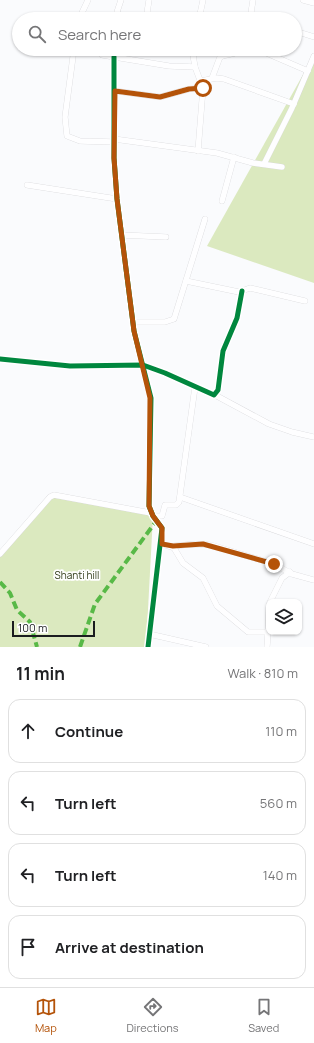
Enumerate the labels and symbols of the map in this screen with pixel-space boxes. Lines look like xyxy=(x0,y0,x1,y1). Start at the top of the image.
route start xyxy=(194,79,212,97)
route end xyxy=(265,555,283,573)
park label: Shanti hill xyxy=(55,568,99,582)
scale bar xyxy=(12,619,95,638)

